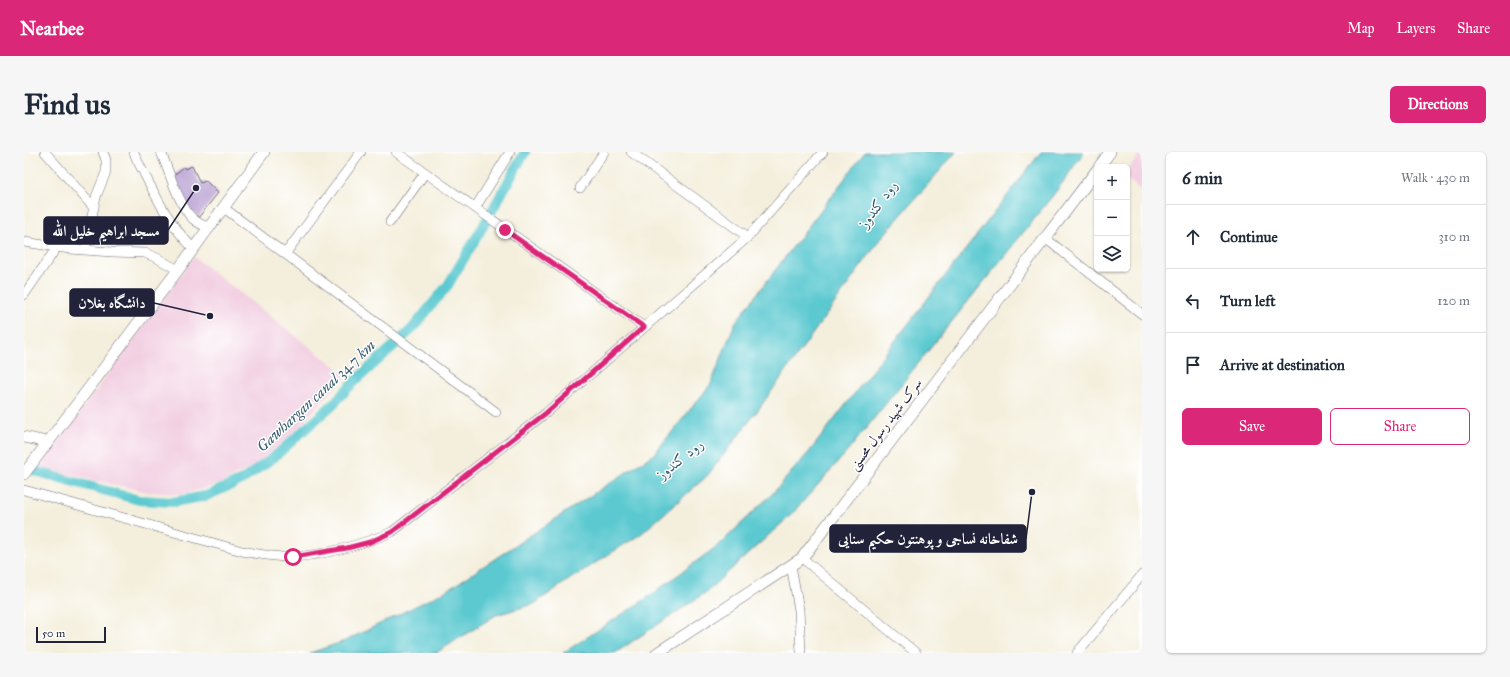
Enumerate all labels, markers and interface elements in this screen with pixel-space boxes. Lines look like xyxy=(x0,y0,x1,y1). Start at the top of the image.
text: Nearbee xyxy=(20,17,84,40)
text: Map xyxy=(1347,20,1375,37)
text: Layers xyxy=(1397,20,1435,37)
text: Share xyxy=(1457,20,1490,37)
button: Directions xyxy=(1390,86,1486,123)
text: Find us xyxy=(24,87,110,122)
map controls xyxy=(1094,164,1130,272)
button: + xyxy=(1094,164,1130,200)
text: 6 min xyxy=(1182,168,1223,189)
text: Walk · 430 m xyxy=(1401,170,1470,186)
water label: رود کندوز xyxy=(854,177,901,232)
button: − xyxy=(1094,200,1130,236)
callout: مسجد ابراهیم خلیل الله xyxy=(44,217,168,244)
text: مسجد ابراهیم خلیل الله xyxy=(52,219,160,246)
route end xyxy=(496,221,514,239)
icon: ahead xyxy=(1182,226,1204,248)
text: Continue xyxy=(1220,228,1278,246)
text: 310 m xyxy=(1438,229,1470,245)
button: layers xyxy=(1094,236,1130,272)
callout: دانشگاه بغلان xyxy=(70,289,154,316)
icon: left xyxy=(1182,290,1204,312)
text: Turn left xyxy=(1220,292,1276,310)
text: دانشگاه بغلان xyxy=(78,293,146,312)
text: 120 m xyxy=(1437,293,1470,309)
water label: Gawhargan canal 34.7 km xyxy=(253,336,379,456)
icon: arrive xyxy=(1182,354,1204,376)
text: Arrive at destination xyxy=(1220,356,1345,374)
street label: سرک شهید رسول محسنی xyxy=(845,375,927,474)
button: Save xyxy=(1182,408,1322,445)
button: Share xyxy=(1330,408,1470,445)
water label: رود کندوز xyxy=(652,435,707,484)
callout: شفاخانه نساجی و پوهنتون حکیم سنایی xyxy=(830,525,1026,552)
text: شفاخانه نساجی و پوهنتون حکیم سنایی xyxy=(837,530,1018,554)
route start xyxy=(284,548,302,566)
scale bar xyxy=(36,625,106,644)
text: 50 m xyxy=(42,627,65,640)

